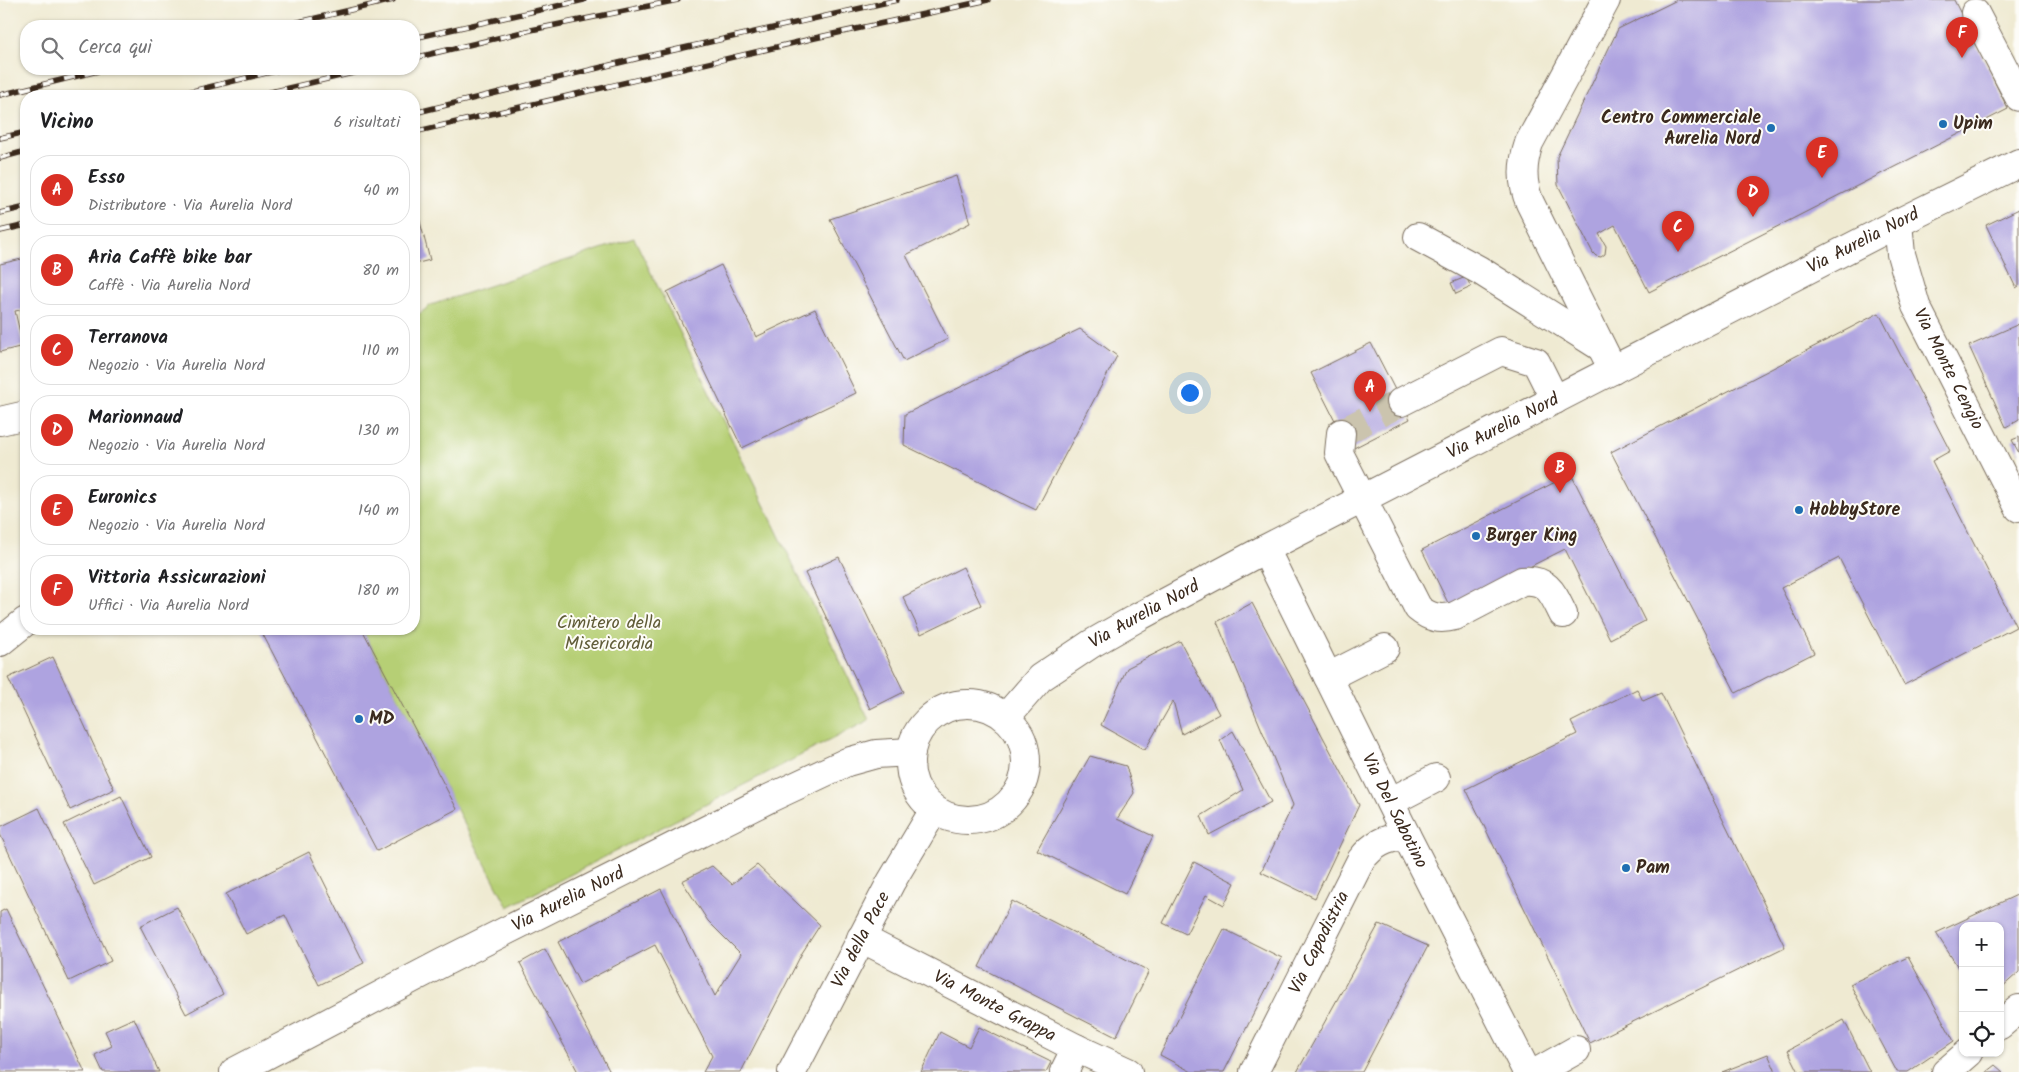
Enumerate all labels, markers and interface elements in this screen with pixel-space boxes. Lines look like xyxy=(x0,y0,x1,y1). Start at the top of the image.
pin: F xyxy=(1946,17,1978,58)
search box xyxy=(20,20,420,75)
text: Cerca qui xyxy=(78,33,152,63)
icon: search xyxy=(38,34,66,62)
place label: Centro Commerciale Aurelia Nord xyxy=(1601,104,1761,154)
text: Vicino xyxy=(40,106,94,139)
text: 6 risultati xyxy=(333,110,400,135)
place label: Upim xyxy=(1953,110,1993,139)
marker: Upim xyxy=(1937,118,1949,130)
marker: Centro Commerciale Aurelia Nord xyxy=(1765,122,1777,134)
pin: E xyxy=(1806,137,1838,178)
text: Esso xyxy=(88,163,125,193)
pin: D xyxy=(1737,176,1769,217)
text: A xyxy=(52,178,62,203)
text: 40 m xyxy=(363,178,399,203)
text: Distributore · Via Aurelia Nord xyxy=(88,193,292,218)
street label: Via Aurelia Nord xyxy=(1802,200,1925,282)
pin: C xyxy=(1662,211,1694,252)
text: Aria Caffè bike bar xyxy=(88,243,252,273)
text: B xyxy=(52,258,62,283)
text: 80 m xyxy=(362,258,399,283)
text: Caffè · Via Aurelia Nord xyxy=(88,273,250,298)
street label: Via Monte Cengio xyxy=(1905,303,1991,435)
text: Terranova xyxy=(88,323,168,353)
text: C xyxy=(52,338,62,363)
text: 110 m xyxy=(362,338,399,363)
text: Negozio · Via Aurelia Nord xyxy=(88,353,265,378)
pin: A xyxy=(1354,371,1386,412)
your location xyxy=(1177,380,1203,406)
street label: Via Aurelia Nord xyxy=(1442,385,1565,467)
text: Marionnaud xyxy=(88,403,183,433)
text: D xyxy=(52,418,62,443)
text: 130 m xyxy=(358,418,399,443)
text: Negozio · Via Aurelia Nord xyxy=(88,433,265,458)
pin: B xyxy=(1544,452,1576,493)
text: Euronics xyxy=(88,483,157,513)
place label: HobbyStore xyxy=(1809,496,1900,525)
text: E xyxy=(53,498,61,523)
text: 140 m xyxy=(358,498,399,523)
marker: HobbyStore xyxy=(1793,504,1805,516)
text: Negozio · Via Aurelia Nord xyxy=(88,513,265,538)
place label: Burger King xyxy=(1486,522,1578,551)
marker: Burger King xyxy=(1470,530,1482,542)
text: Vittoria Assicurazioni xyxy=(88,563,266,593)
street label: Via Aurelia Nord xyxy=(1083,572,1206,657)
text: F xyxy=(53,578,61,603)
text: 180 m xyxy=(357,578,399,603)
text: Uffici · Via Aurelia Nord xyxy=(88,593,249,618)
park label: Cimitero della Misericordia xyxy=(557,609,661,659)
place label: MD xyxy=(369,705,395,734)
marker: MD xyxy=(353,713,365,725)
street label: Via Del Sabotino xyxy=(1353,748,1435,874)
place label: Pam xyxy=(1636,854,1670,883)
street label: Via Aurelia Nord xyxy=(507,859,630,940)
marker: Pam xyxy=(1620,862,1632,874)
street label: Via della Pace xyxy=(824,886,898,993)
street label: Via Capodistria xyxy=(1281,886,1358,999)
map controls xyxy=(1959,922,2004,1057)
button: + xyxy=(1959,922,2004,967)
street label: Via Monte Grappa xyxy=(928,963,1061,1050)
button: − xyxy=(1959,967,2004,1012)
button: locate xyxy=(1959,1012,2004,1057)

